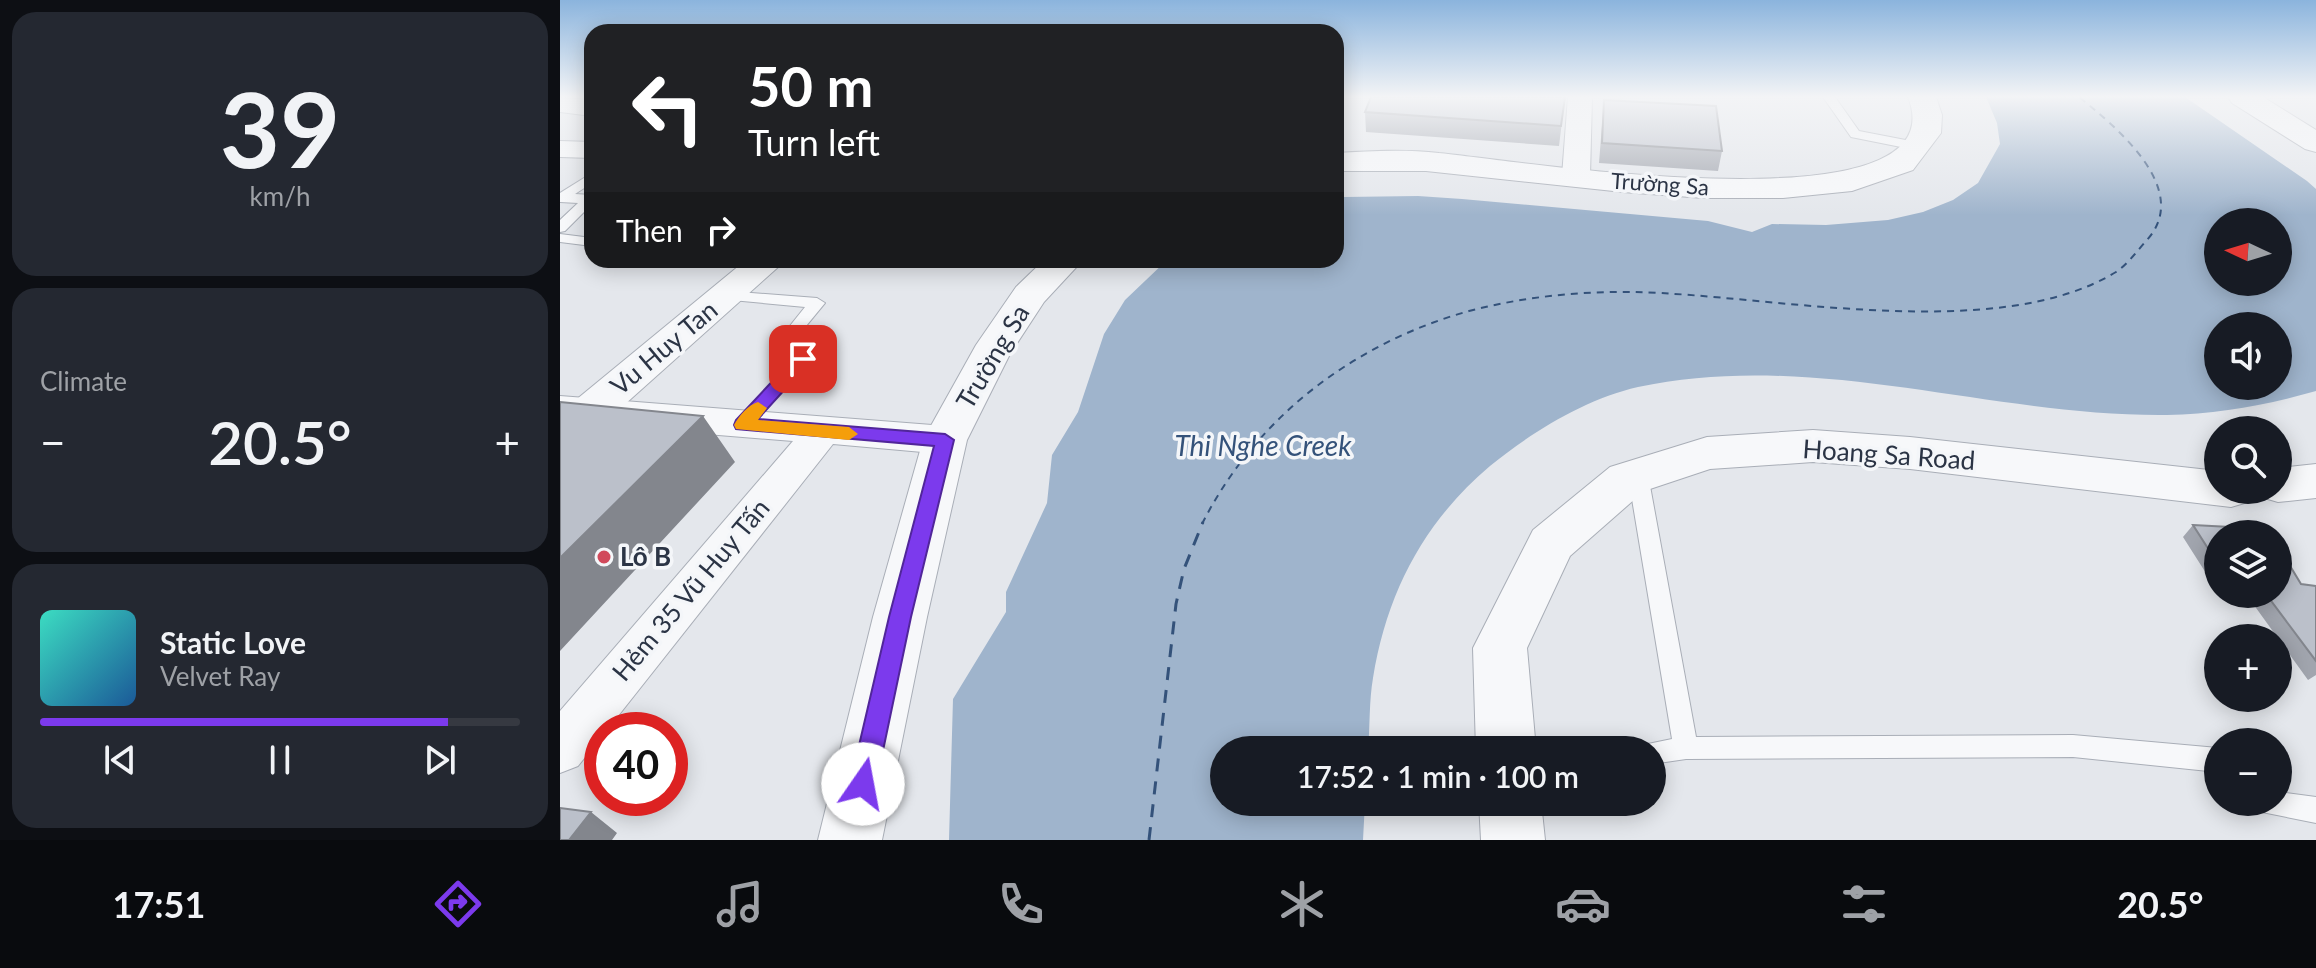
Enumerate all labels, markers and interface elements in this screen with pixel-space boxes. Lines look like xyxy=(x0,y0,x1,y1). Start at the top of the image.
text: 50 m xyxy=(748,52,873,119)
icon: left xyxy=(616,56,720,160)
text: 39 xyxy=(220,65,340,190)
text: Turn left xyxy=(748,120,880,164)
street label: Trường Sa xyxy=(1610,167,1710,200)
text: km/h xyxy=(250,180,310,212)
icon: right xyxy=(699,208,743,252)
north arrow xyxy=(2204,208,2292,296)
map controls xyxy=(2204,208,2292,816)
text: Then xyxy=(616,212,683,248)
street label: Vu Huy Tan xyxy=(603,293,723,401)
street label: Trường Sa xyxy=(949,299,1036,414)
button: sound xyxy=(2204,312,2292,400)
pin xyxy=(769,325,837,393)
icon: arrive xyxy=(781,337,825,381)
text: Climate xyxy=(40,365,127,397)
text: 20.5° xyxy=(208,406,352,478)
text: − xyxy=(40,416,66,468)
text: + xyxy=(494,416,520,468)
button: search xyxy=(2204,416,2292,504)
water label: Thi Nghe Creek xyxy=(1174,428,1352,462)
street label: Hoang Sa Road xyxy=(1802,432,1976,476)
street label: Hẻm 35 Vũ Huy Tấn xyxy=(605,492,776,687)
button: layers xyxy=(2204,520,2292,608)
place label: Lô B xyxy=(620,540,671,572)
marker: Lô B xyxy=(595,548,613,566)
text: Static Love xyxy=(160,624,306,660)
button: + xyxy=(2204,624,2292,712)
text: Velvet Ray xyxy=(160,660,280,692)
speed limit sign: 40 xyxy=(584,712,688,816)
button: − xyxy=(2204,728,2292,816)
icon: previous xyxy=(98,738,142,782)
icon: pause xyxy=(258,738,302,782)
icon: next xyxy=(418,738,462,782)
position arrow xyxy=(821,742,905,826)
text: 17:52 · 1 min · 100 m xyxy=(1297,758,1579,794)
icon: directions xyxy=(430,876,486,932)
icon: music xyxy=(712,876,768,932)
icon: phone xyxy=(993,876,1049,932)
icon: climate xyxy=(1274,876,1330,932)
icon: car xyxy=(1555,876,1611,932)
icon: filters xyxy=(1836,876,1892,932)
text: 17:51 xyxy=(113,882,205,926)
text: 20.5° xyxy=(2117,882,2203,926)

